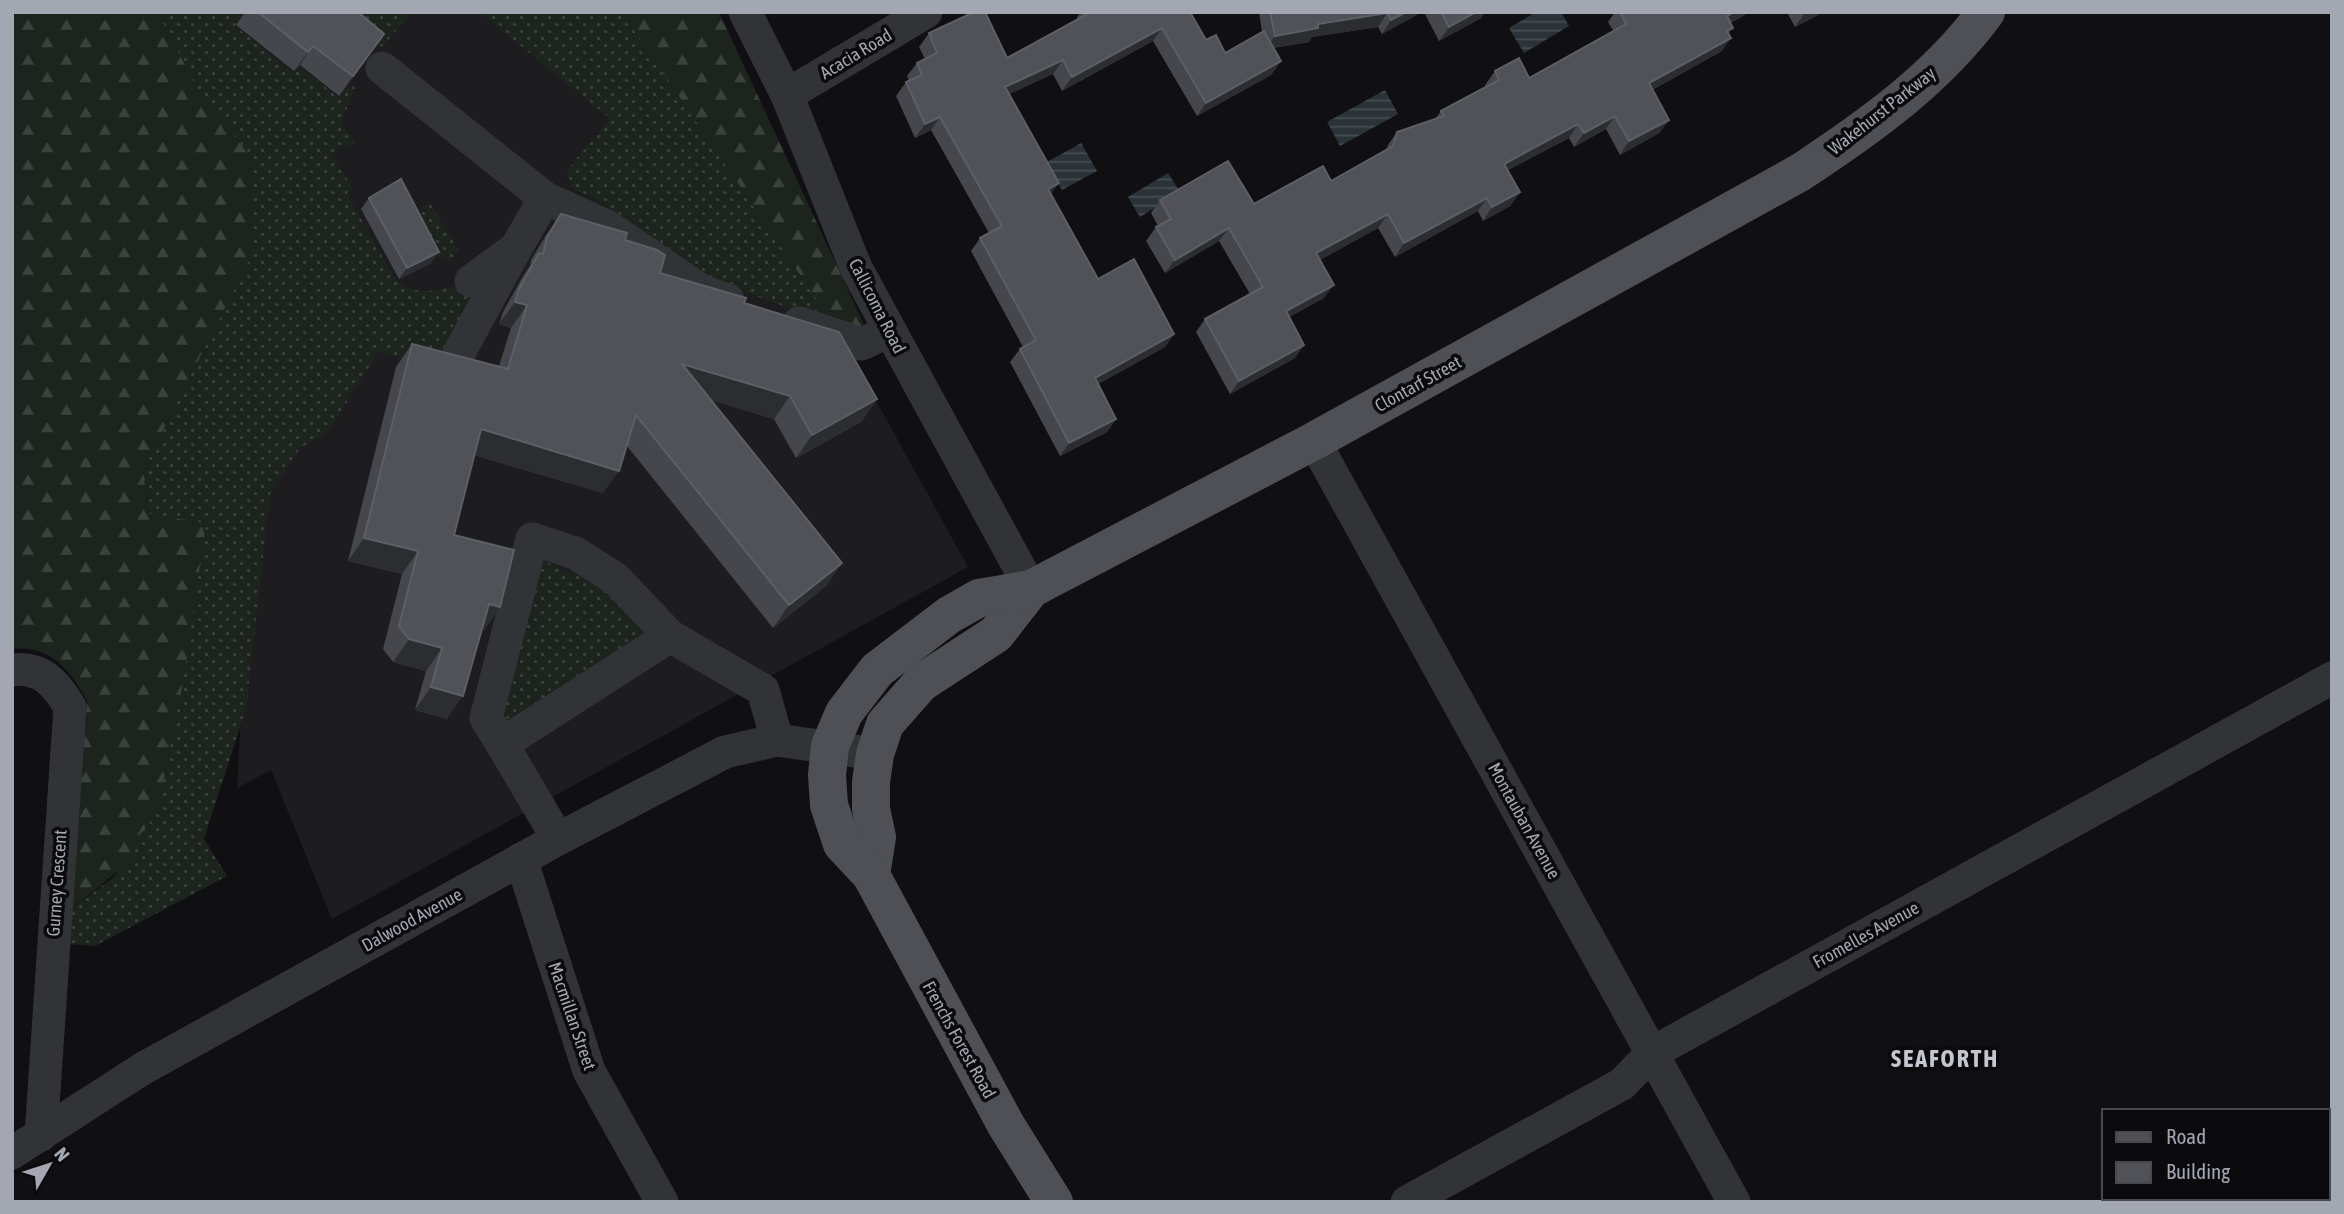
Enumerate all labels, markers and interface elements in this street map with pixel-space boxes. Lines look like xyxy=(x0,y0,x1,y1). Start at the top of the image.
street label: Acacia Road xyxy=(816,24,895,83)
street label: Wakehurst Parkway xyxy=(1824,62,1939,159)
street label: Callicoma Road xyxy=(845,255,910,357)
street label: Clontarf Street xyxy=(1371,351,1465,416)
street label: Montauban Avenue xyxy=(1484,759,1565,882)
street label: Gurney Crescent xyxy=(42,829,71,937)
street label: Dalwood Avenue xyxy=(358,883,466,956)
street label: Fromelles Avenue xyxy=(1809,897,1922,972)
street label: Macmillan Street xyxy=(544,959,601,1073)
street label: Frenchs Forest Road xyxy=(919,978,1000,1102)
district label: SEAFORTH xyxy=(1891,1045,1999,1072)
legend xyxy=(2102,1109,2330,1200)
text: Road xyxy=(2166,1124,2206,1148)
north arrow xyxy=(14,1130,84,1200)
text: N xyxy=(50,1143,74,1166)
text: Building xyxy=(2166,1159,2230,1183)

